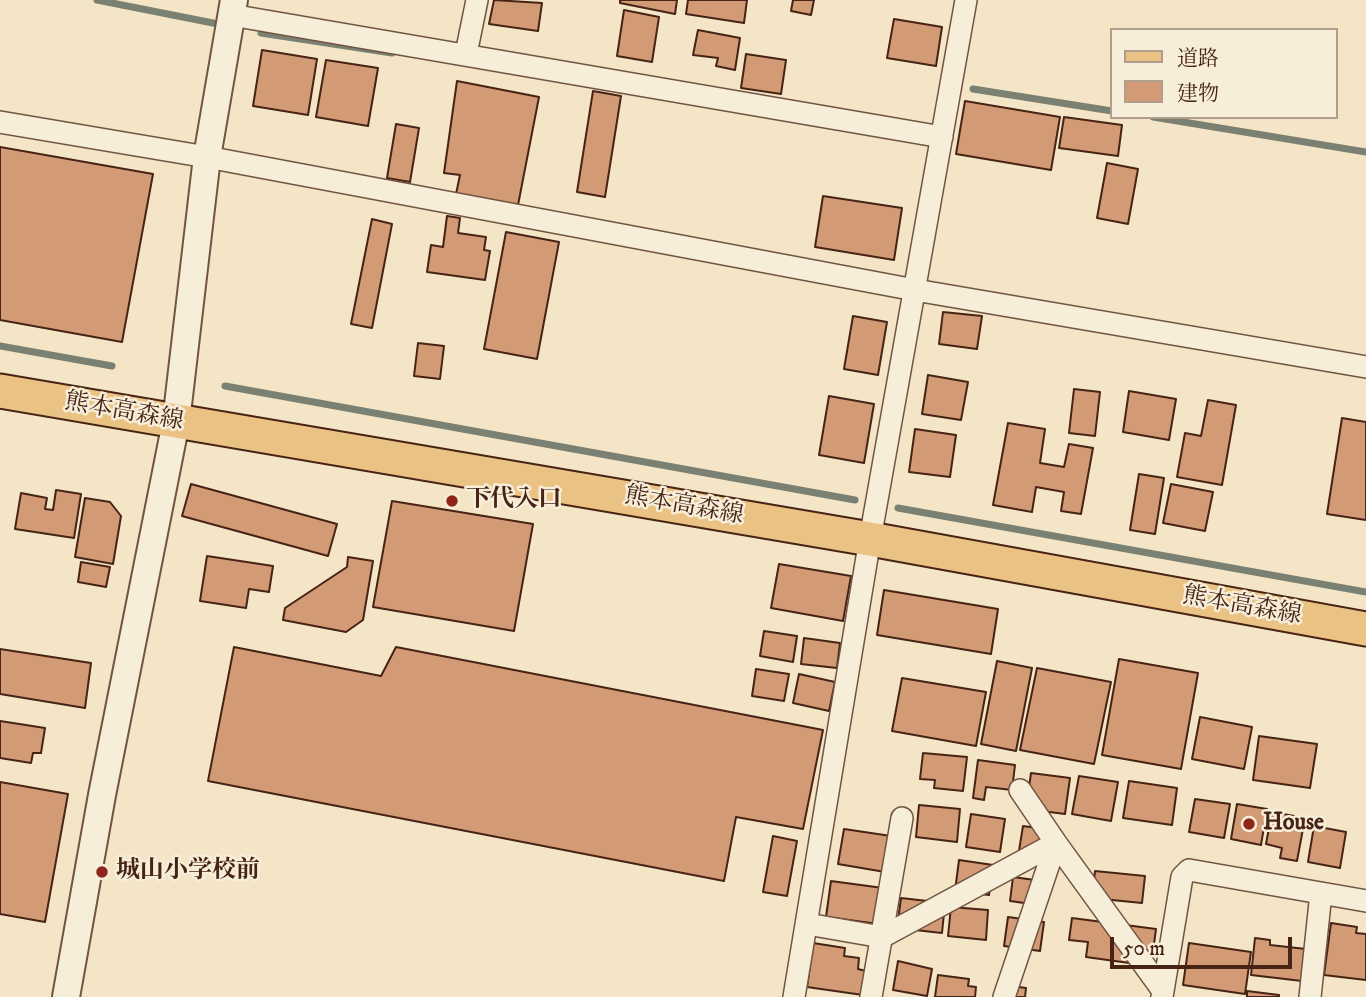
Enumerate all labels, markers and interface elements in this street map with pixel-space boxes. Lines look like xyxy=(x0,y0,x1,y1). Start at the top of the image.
legend xyxy=(1110,28,1338,119)
text: 道路 xyxy=(1177,46,1219,72)
text: 建物 xyxy=(1177,81,1219,107)
street label: 熊本高森線 xyxy=(62,388,186,438)
street label: 熊本高森線 xyxy=(622,482,746,532)
place label: 下代入口 xyxy=(466,487,562,515)
marker: 下代入口 xyxy=(444,493,460,509)
street label: 熊本高森線 xyxy=(1180,582,1304,632)
place label: House xyxy=(1263,810,1324,838)
marker: House xyxy=(1241,816,1257,832)
place label: 城山小学校前 xyxy=(116,858,260,886)
marker: 城山小学校前 xyxy=(94,864,110,880)
scale bar xyxy=(1114,923,1296,967)
text: 50 m xyxy=(1123,936,1165,962)

